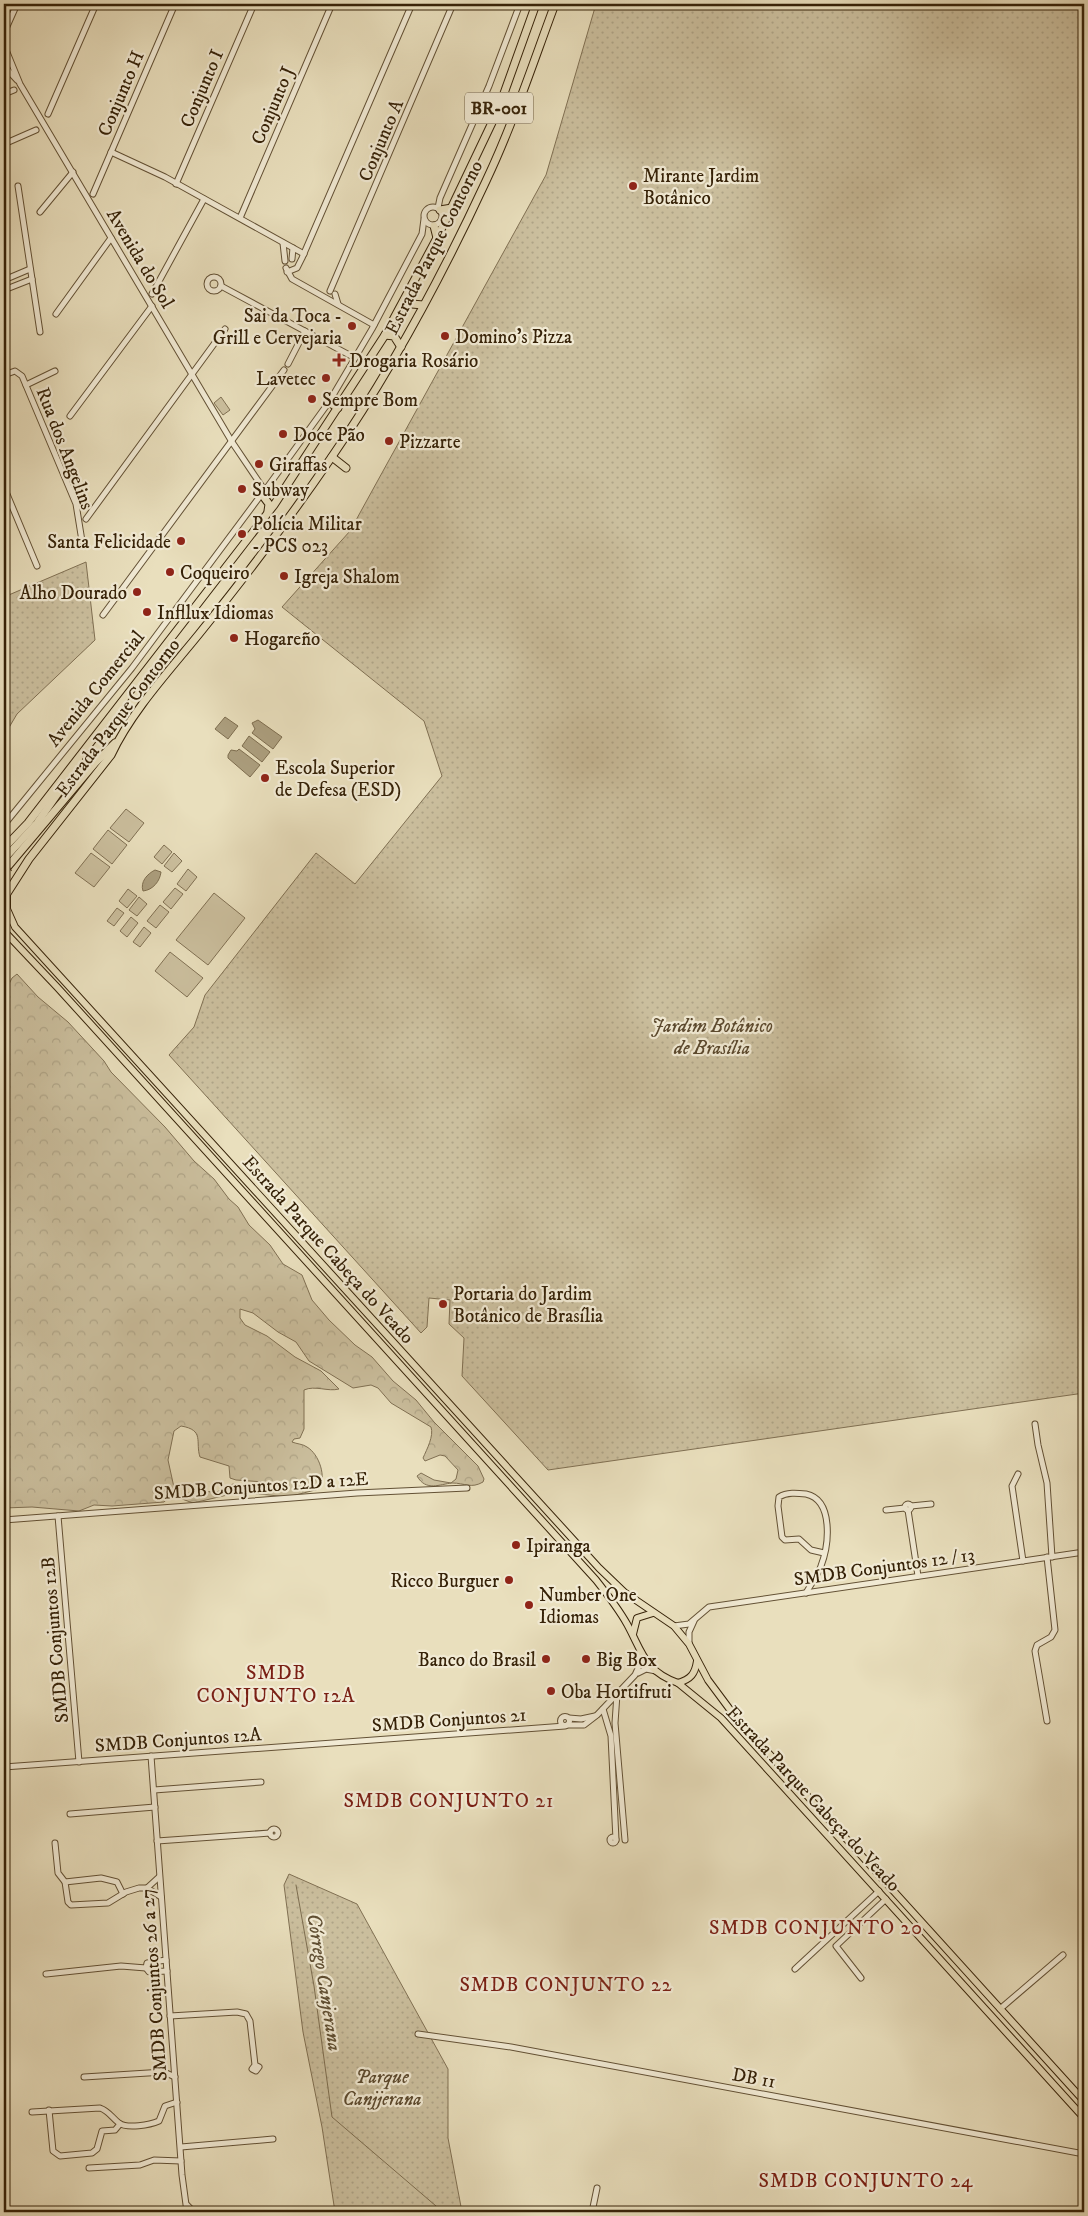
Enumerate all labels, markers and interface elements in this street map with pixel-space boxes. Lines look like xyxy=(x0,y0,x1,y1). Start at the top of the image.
street label: Conjunto I xyxy=(176,46,229,131)
street label: Conjunto H xyxy=(93,47,150,140)
street label: Conjunto J xyxy=(247,63,300,148)
road number: BR-001 xyxy=(465,92,533,124)
street label: Conjunto A xyxy=(354,95,409,185)
street label: Estrada Parque Contorno xyxy=(380,157,489,339)
place label: Mirante Jardim Botânico xyxy=(643,165,759,210)
marker: Mirante Jardim Botânico xyxy=(627,180,639,192)
street label: Avenida do Sol xyxy=(101,205,179,313)
place label: Sai da Toca - Grill e Cervejaria xyxy=(213,305,342,350)
marker: Sai da Toca - Grill e Cervejaria xyxy=(346,320,358,332)
place label: Domino's Pizza xyxy=(455,326,572,349)
marker: Domino's Pizza xyxy=(439,330,451,342)
place label: Drogaria Rosário xyxy=(349,350,478,373)
marker: Drogaria Rosário xyxy=(333,354,345,366)
place label: Lavetec xyxy=(256,368,316,391)
marker: Lavetec xyxy=(320,372,332,384)
street label: Rua dos Angelins xyxy=(31,384,98,513)
place label: Sempre Bom xyxy=(322,389,418,412)
marker: Sempre Bom xyxy=(306,393,318,405)
place label: Doce Pão xyxy=(293,424,365,447)
marker: Doce Pão xyxy=(277,428,289,440)
place label: Pizzarte xyxy=(399,431,461,454)
marker: Pizzarte xyxy=(383,435,395,447)
place label: Giraffas xyxy=(269,454,327,477)
marker: Giraffas xyxy=(253,458,265,470)
place label: Subway xyxy=(252,479,310,502)
marker: Subway xyxy=(236,483,248,495)
place label: Polícia Militar - PCS 023 xyxy=(252,513,362,558)
marker: Polícia Militar - PCS 023 xyxy=(236,528,248,540)
place label: Santa Felicidade xyxy=(47,531,171,554)
marker: Santa Felicidade xyxy=(175,535,187,547)
place label: Coqueiro xyxy=(180,562,250,586)
marker: Coqueiro xyxy=(164,566,176,578)
place label: Igreja Shalom xyxy=(294,566,400,589)
marker: Igreja Shalom xyxy=(278,570,290,582)
place label: Alho Dourado xyxy=(20,582,127,605)
marker: Alho Dourado xyxy=(131,586,143,598)
place label: Infllux Idiomas xyxy=(157,602,274,625)
marker: Infllux Idiomas xyxy=(141,606,153,618)
street label: Avenida Comercial xyxy=(42,626,150,751)
place label: Hogareño xyxy=(244,628,320,651)
marker: Hogareño xyxy=(228,632,240,644)
street label: Estrada Parque Contorno xyxy=(51,634,186,802)
place label: Escola Superior de Defesa (ESD) xyxy=(275,757,401,802)
marker: Escola Superior de Defesa (ESD) xyxy=(259,772,271,784)
park label: Jardim Botânico de Brasília xyxy=(651,1015,773,1060)
street label: Estrada Parque Cabeça do Veado xyxy=(236,1151,419,1350)
place label: Portaria do Jardim Botânico de Brasília xyxy=(453,1283,603,1328)
marker: Portaria do Jardim Botânico de Brasília xyxy=(437,1298,449,1310)
street label: SMDB Conjuntos 12D a 12E xyxy=(153,1468,369,1505)
place label: Ipiranga xyxy=(526,1535,591,1558)
marker: Ipiranga xyxy=(510,1539,522,1551)
street label: SMDB Conjuntos 12 / 13 xyxy=(792,1543,976,1592)
street label: SMDB Conjuntos 12B xyxy=(37,1556,74,1724)
place label: Ricco Burguer xyxy=(390,1570,499,1593)
marker: Ricco Burguer xyxy=(503,1574,515,1586)
place label: Number One Idiomas xyxy=(539,1584,637,1629)
marker: Number One Idiomas xyxy=(523,1599,535,1611)
place label: Banco do Brasil xyxy=(418,1649,536,1672)
place label: Big Box xyxy=(596,1649,657,1672)
marker: Banco do Brasil xyxy=(540,1653,552,1665)
marker: Big Box xyxy=(580,1653,592,1665)
district label: SMDB CONJUNTO 12A xyxy=(196,1661,356,1709)
place label: Oba Hortifruti xyxy=(561,1681,672,1704)
marker: Oba Hortifruti xyxy=(545,1685,557,1697)
street label: Estrada Parque Cabeça do Veado xyxy=(720,1701,905,1897)
street label: SMDB Conjuntos 21 xyxy=(371,1704,527,1737)
street label: SMDB Conjuntos 12A xyxy=(94,1723,263,1758)
district label: SMDB CONJUNTO 21 xyxy=(344,1789,554,1814)
street label: SMDB Conjuntos 26 a 27 xyxy=(136,1888,173,2082)
water label: Córrego Canjerana xyxy=(300,1912,347,2053)
district label: SMDB CONJUNTO 20 xyxy=(709,1916,923,1941)
district label: SMDB CONJUNTO 22 xyxy=(459,1973,673,1998)
street label: DB 11 xyxy=(730,2063,777,2094)
park label: Parque Canjjerana xyxy=(342,2066,422,2111)
district label: SMDB CONJUNTO 24 xyxy=(759,2169,973,2194)

